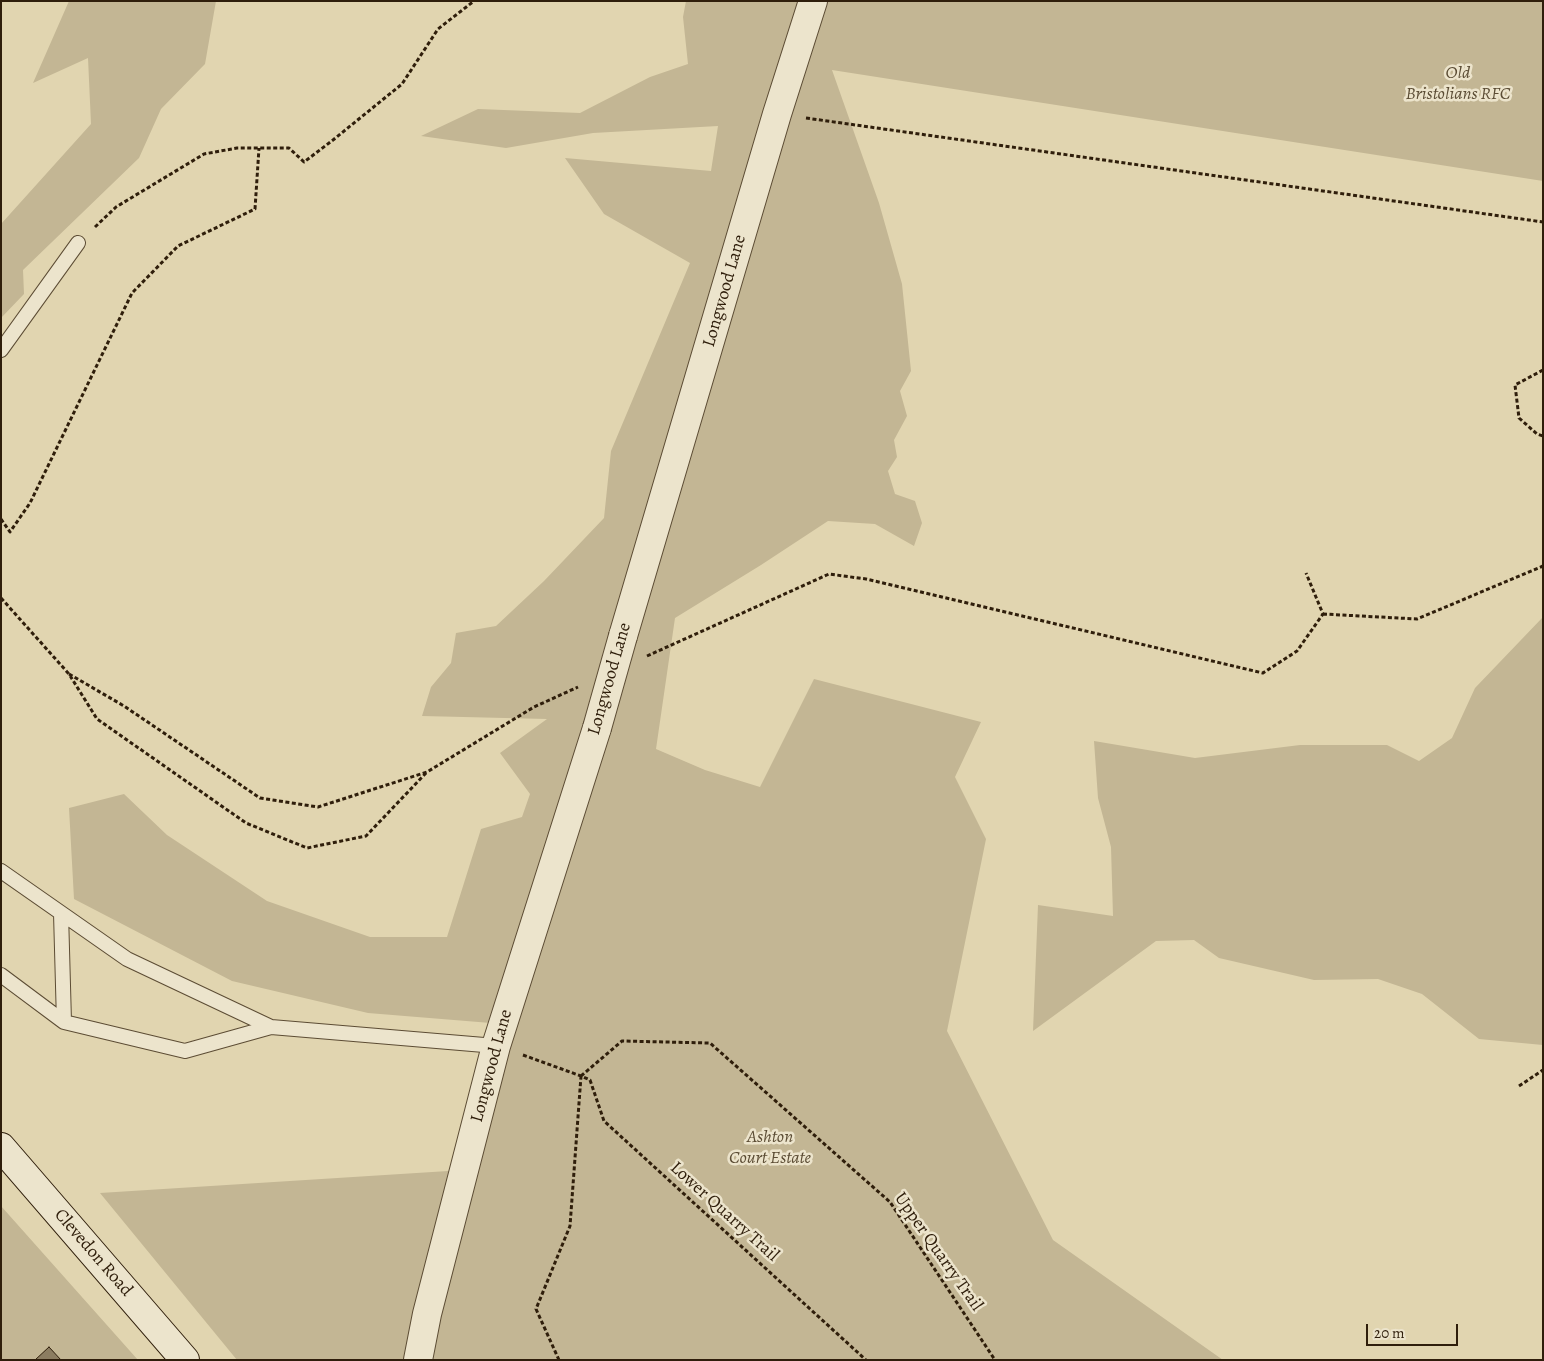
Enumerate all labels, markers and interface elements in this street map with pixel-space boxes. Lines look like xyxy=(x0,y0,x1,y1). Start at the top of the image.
park label: Old Bristolians RFC xyxy=(1405,63,1511,106)
street label: Longwood Lane xyxy=(699,232,751,350)
street label: Longwood Lane xyxy=(584,620,636,738)
street label: Longwood Lane xyxy=(467,1007,517,1125)
park label: Ashton Court Estate xyxy=(729,1127,811,1170)
street label: Lower Quarry Trail xyxy=(665,1158,783,1266)
street label: Upper Quarry Trail xyxy=(889,1189,987,1315)
street label: Clevedon Road xyxy=(49,1205,137,1301)
scale bar xyxy=(1369,1314,1462,1346)
text: 20 m xyxy=(1374,1323,1405,1343)

